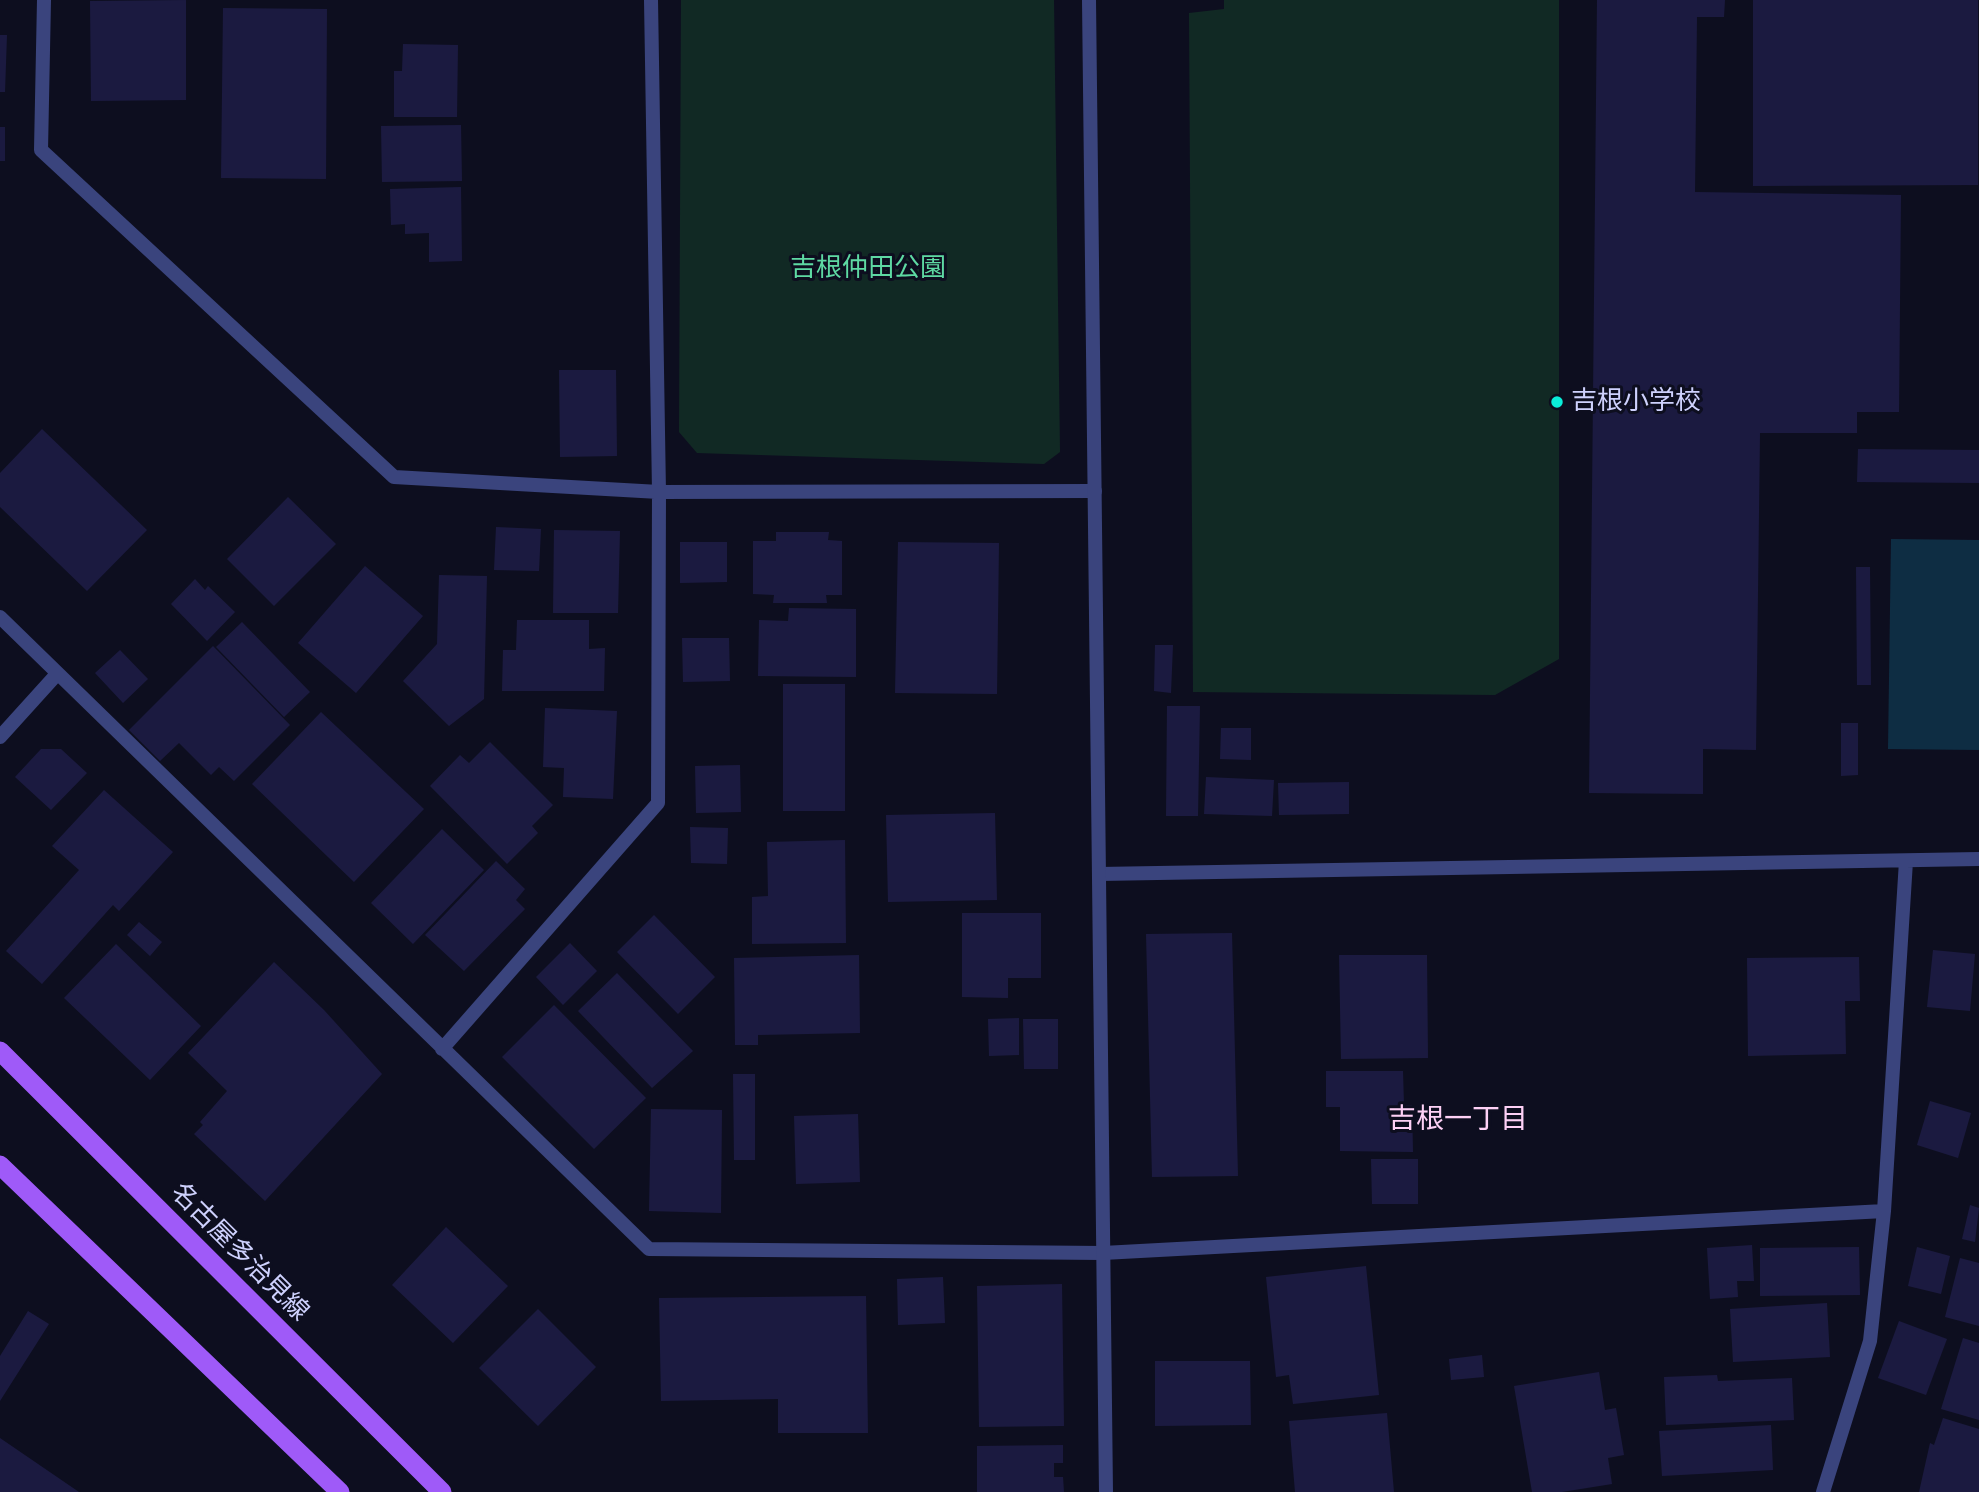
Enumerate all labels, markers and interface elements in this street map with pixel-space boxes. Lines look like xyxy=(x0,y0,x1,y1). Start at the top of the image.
park label: 吉根仲田公園 xyxy=(790,253,946,285)
place label: 吉根小学校 xyxy=(1571,386,1701,418)
marker: 吉根小学校 xyxy=(1549,394,1565,410)
district label: 吉根一丁目 xyxy=(1388,1104,1528,1138)
street label: 名古屋多治見線 xyxy=(164,1178,314,1328)

